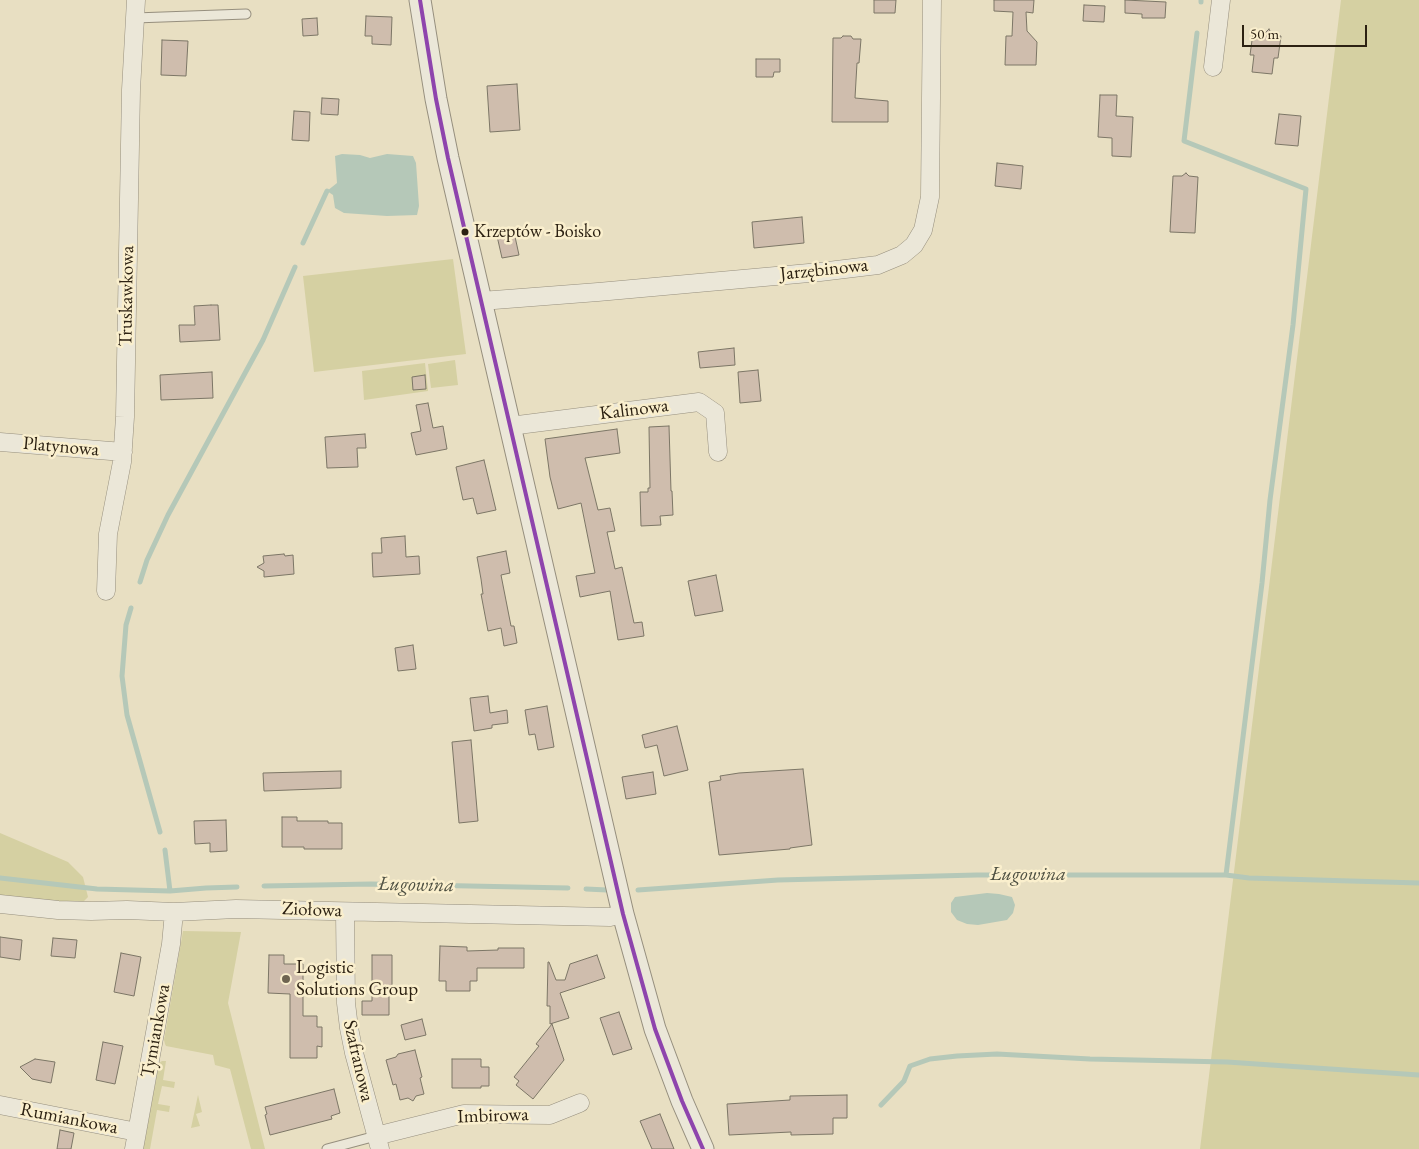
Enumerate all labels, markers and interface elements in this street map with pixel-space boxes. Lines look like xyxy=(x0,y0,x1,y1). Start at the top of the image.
scale bar xyxy=(1244,15,1369,47)
text: 50 m xyxy=(1250,24,1279,43)
place label: Krzeptów - Boisko xyxy=(474,221,601,243)
marker: Krzeptów - Boisko xyxy=(460,227,470,237)
street label: Truskawkowa xyxy=(115,245,139,347)
street label: Jarzębinowa xyxy=(779,254,869,286)
street label: Kalinowa xyxy=(598,394,670,426)
street label: Platynowa xyxy=(22,432,100,462)
water label: Ługowina xyxy=(990,863,1066,887)
water label: Ługowina xyxy=(378,872,454,898)
street label: Ziołowa xyxy=(282,898,342,922)
place label: Logistic Solutions Group xyxy=(296,957,418,1001)
marker: Logistic Solutions Group xyxy=(280,973,292,985)
street label: Tymiankowa xyxy=(137,982,175,1080)
street label: Szafranowa xyxy=(338,1018,378,1104)
street label: Rumiankowa xyxy=(18,1098,120,1140)
street label: Imbirowa xyxy=(457,1103,529,1129)

